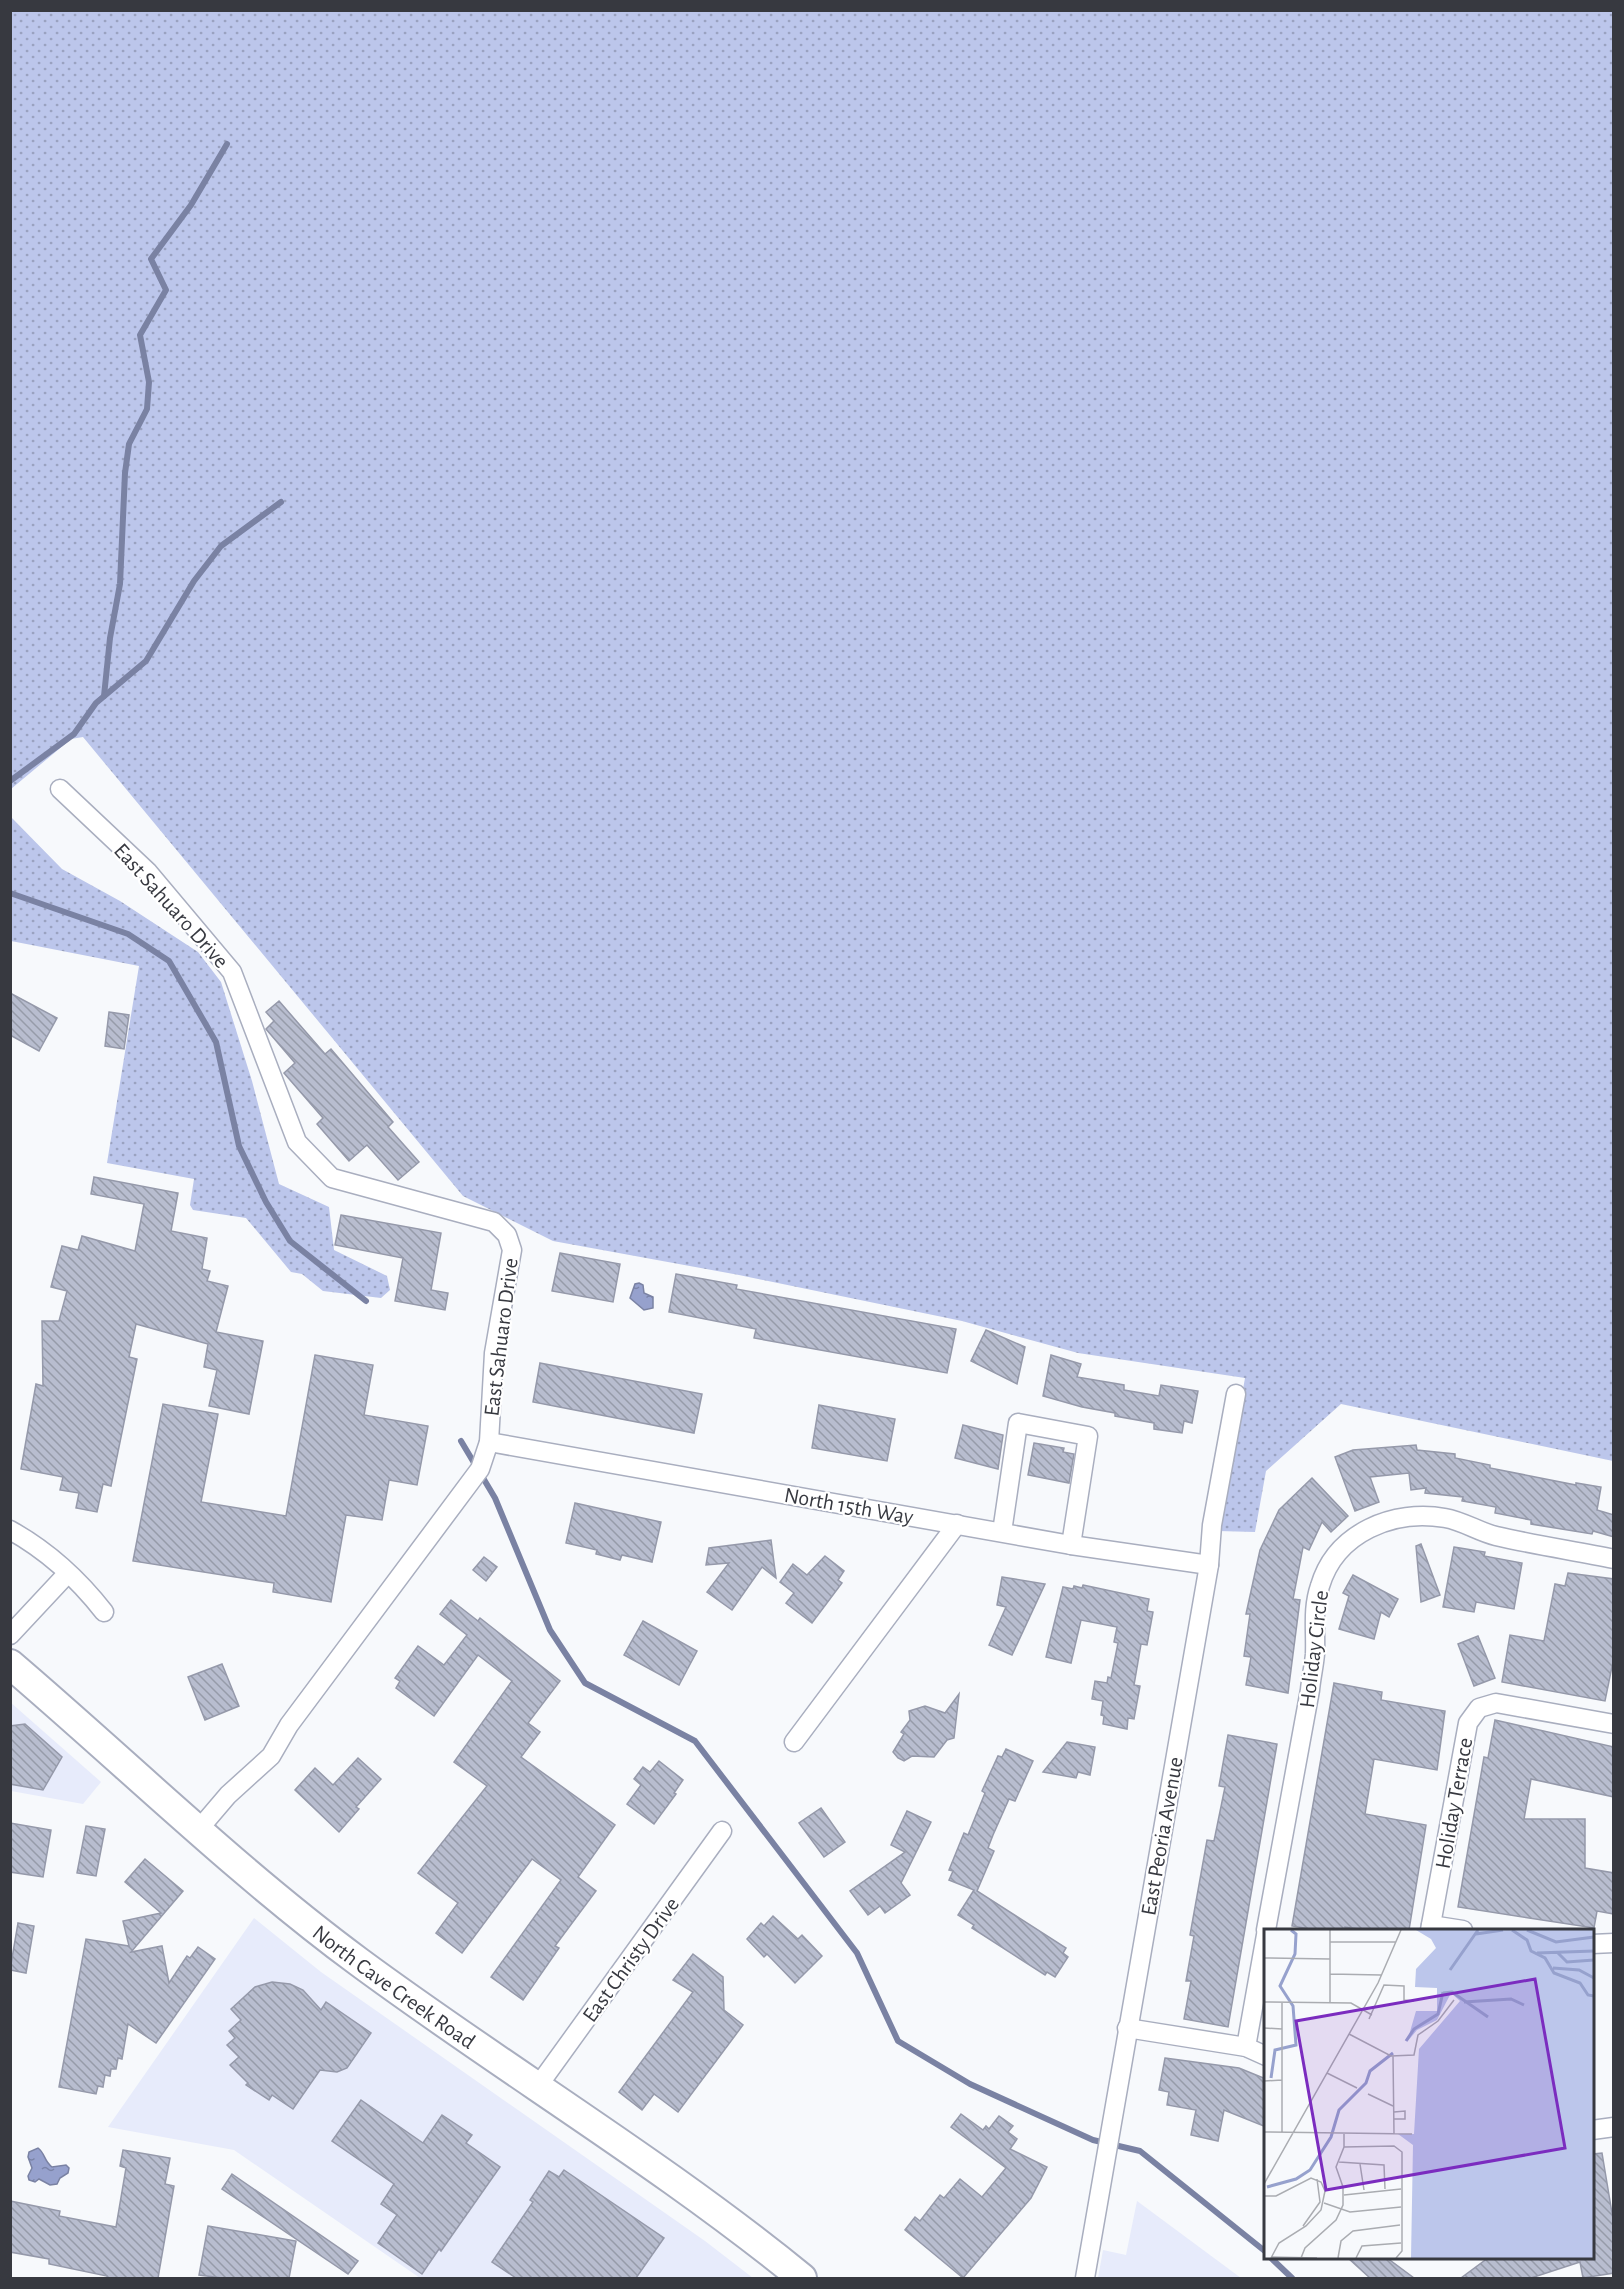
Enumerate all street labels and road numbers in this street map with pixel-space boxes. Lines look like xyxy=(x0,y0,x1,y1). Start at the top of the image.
street label: East Sahuaro Drive xyxy=(110,839,233,972)
street label: East Sahuaro Drive xyxy=(480,1257,522,1417)
street label: North 15th Way xyxy=(782,1484,916,1528)
street label: Holiday Circle xyxy=(1296,1589,1332,1709)
street label: Holiday Terrace xyxy=(1432,1736,1476,1870)
street label: East Peoria Avenue xyxy=(1137,1755,1187,1917)
street label: East Christy Drive xyxy=(578,1893,683,2026)
street label: North Cave Creek Road xyxy=(308,1921,479,2053)

